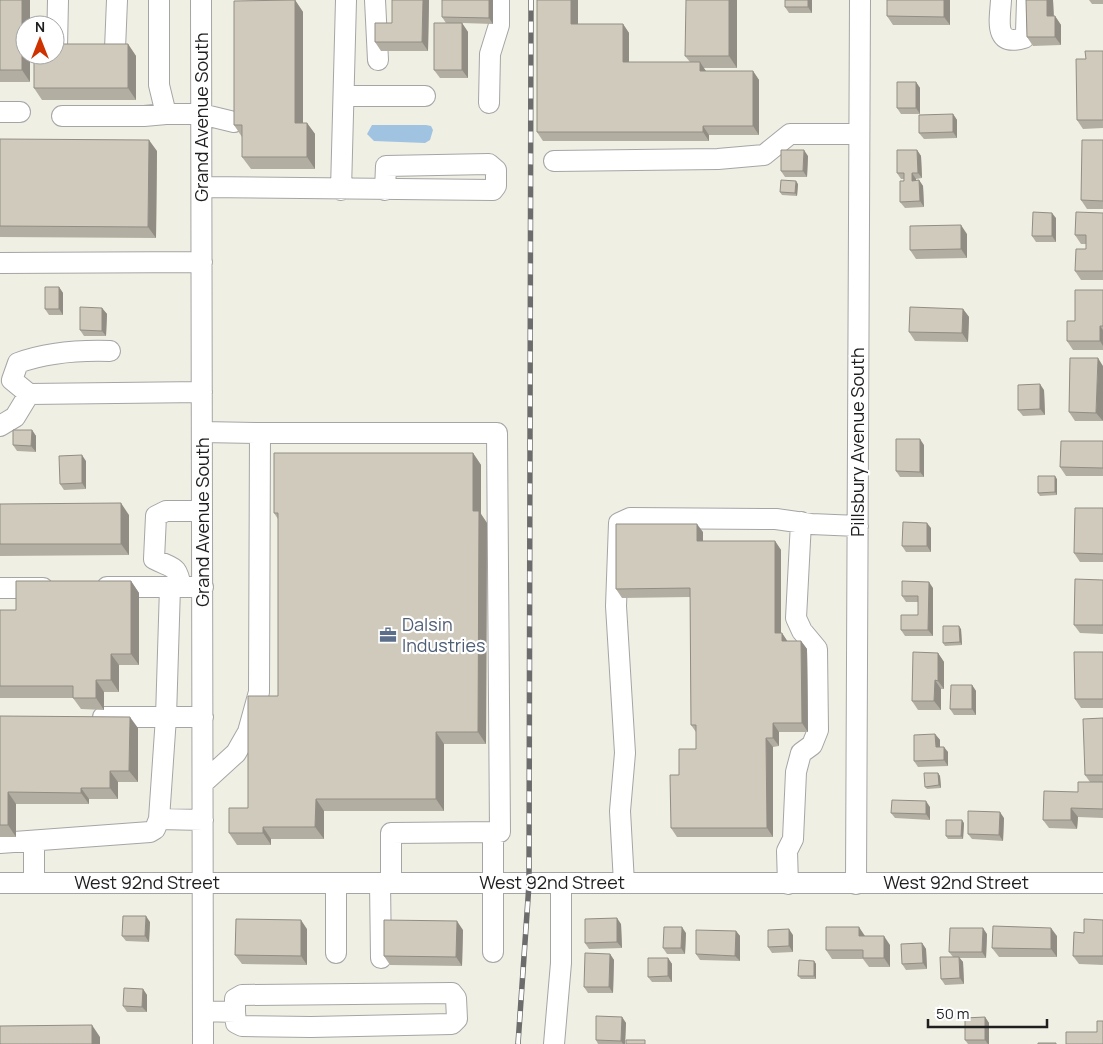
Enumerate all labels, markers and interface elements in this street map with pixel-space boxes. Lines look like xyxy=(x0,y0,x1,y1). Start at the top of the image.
north arrow xyxy=(15,15,65,65)
text: N xyxy=(35,17,45,36)
street label: Grand Avenue South xyxy=(189,32,213,202)
street label: Pillsbury Avenue South xyxy=(845,347,869,537)
street label: Grand Avenue South xyxy=(190,437,214,607)
place label: Dalsin Industries xyxy=(402,612,486,657)
office icon: Dalsin Industries xyxy=(378,625,398,645)
street label: West 92nd Street xyxy=(74,870,220,894)
street label: West 92nd Street xyxy=(479,870,625,894)
street label: West 92nd Street xyxy=(883,870,1029,894)
scale bar xyxy=(928,996,1047,1028)
text: 50 m xyxy=(936,1003,970,1024)

